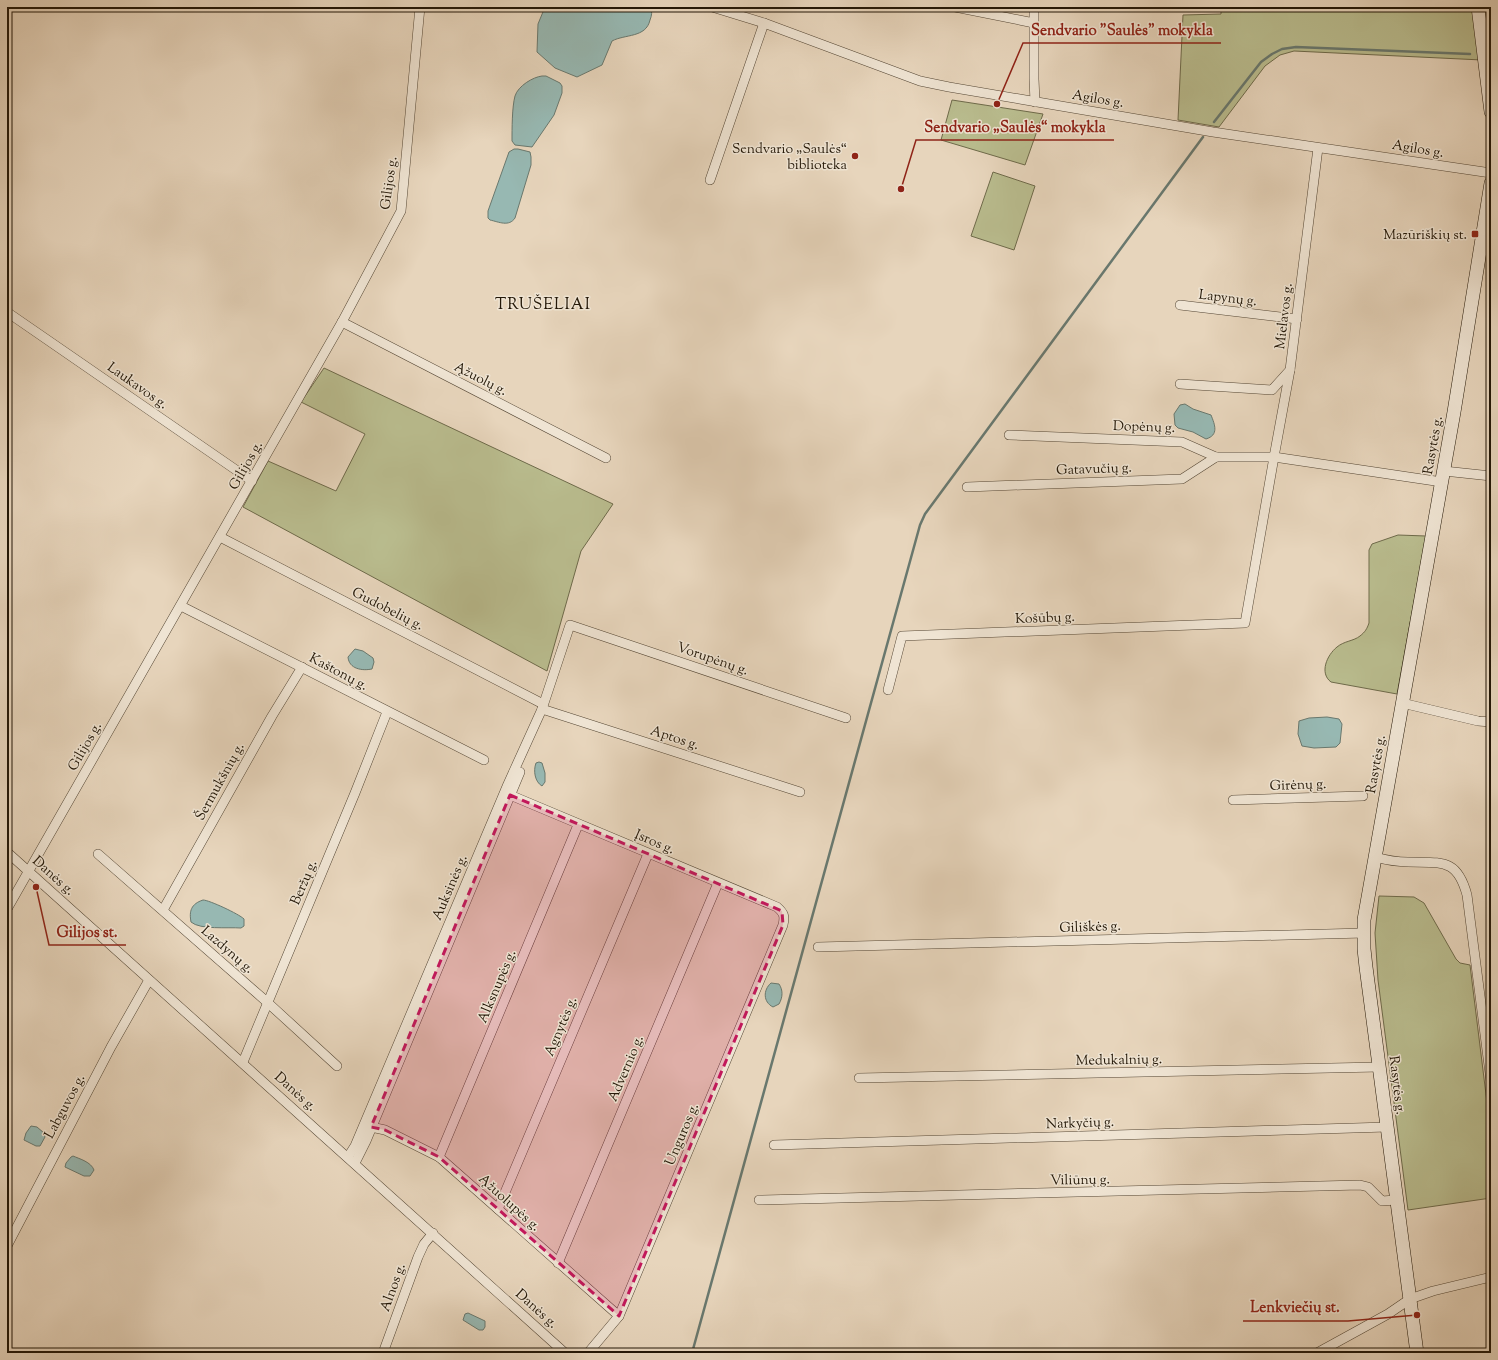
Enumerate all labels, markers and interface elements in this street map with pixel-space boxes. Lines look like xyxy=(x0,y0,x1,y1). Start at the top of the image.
callout: Sendvario "Saulės" mokykla xyxy=(1023,16,1221,43)
text: Sendvario "Saulės" mokykla xyxy=(1031,21,1213,42)
street label: Agilos g. xyxy=(1070,86,1125,114)
callout: Sendvario „Saulės“ mokykla xyxy=(916,113,1114,140)
text: Sendvario „Saulės“ mokykla xyxy=(924,118,1106,139)
street label: Agilos g. xyxy=(1390,136,1445,164)
place label: Sendvario „Saulės“ biblioteka xyxy=(732,140,848,176)
marker: Sendvario „Saulės“ biblioteka xyxy=(850,151,860,161)
street label: Gilijos g. xyxy=(376,155,404,211)
place label: Mazūriškių st. xyxy=(1383,226,1467,246)
marker: Mazūriškių st. xyxy=(1470,229,1480,239)
street label: Mielavos g. xyxy=(1271,282,1299,351)
street label: Lapynų g. xyxy=(1197,285,1258,312)
district label: TRUŠELIAI xyxy=(495,294,591,317)
street label: Laukavos g. xyxy=(102,358,171,415)
street label: Ąžuolų g. xyxy=(450,358,510,402)
street label: Rasytės g. xyxy=(1419,414,1449,476)
street label: Dopėnų g. xyxy=(1112,417,1175,439)
street label: Gilijos g. xyxy=(225,438,269,494)
street label: Gatavučių g. xyxy=(1056,459,1132,481)
street label: Gudobelių g. xyxy=(348,583,426,636)
street label: Košūbų g. xyxy=(1015,608,1075,630)
street label: Vorupėnų g. xyxy=(674,638,751,682)
street label: Kaštonų g. xyxy=(305,649,371,697)
street label: Gilijos g. xyxy=(64,719,108,775)
street label: Aptos g. xyxy=(647,722,701,756)
street label: Rasytės g. xyxy=(1362,733,1392,795)
street label: Šermukšnių g. xyxy=(191,739,250,825)
street label: Girėnų g. xyxy=(1269,775,1327,797)
street label: Įsros g. xyxy=(631,825,677,860)
street label: Danės g. xyxy=(27,852,78,901)
street label: Auksinės g. xyxy=(428,852,474,924)
street label: Beržų g. xyxy=(286,857,323,908)
street label: Giliškės g. xyxy=(1059,917,1121,939)
callout: Gilijos st. xyxy=(49,918,126,945)
street label: Lazdynų g. xyxy=(196,922,258,979)
text: Gilijos st. xyxy=(56,923,118,944)
street label: Alksnupės g. xyxy=(473,947,522,1027)
street label: Agnytės g. xyxy=(540,994,583,1060)
street label: Advernio g. xyxy=(604,1033,650,1105)
street label: Medukalnių g. xyxy=(1076,1050,1162,1072)
street label: Rasytės g. xyxy=(1382,1055,1410,1116)
street label: Danės g. xyxy=(269,1068,320,1117)
street label: Labguvos g. xyxy=(40,1071,91,1143)
street label: Unguros g. xyxy=(661,1100,705,1169)
street label: Narkyčių g. xyxy=(1046,1113,1115,1135)
street label: Ąžuolupės g. xyxy=(473,1170,544,1237)
street label: Viliūnų g. xyxy=(1050,1170,1110,1192)
street label: Alnos g. xyxy=(376,1261,412,1315)
street label: Danės g. xyxy=(510,1285,561,1334)
callout: Lenkviečių st. xyxy=(1243,1294,1348,1321)
text: Lenkviečių st. xyxy=(1250,1298,1340,1319)

